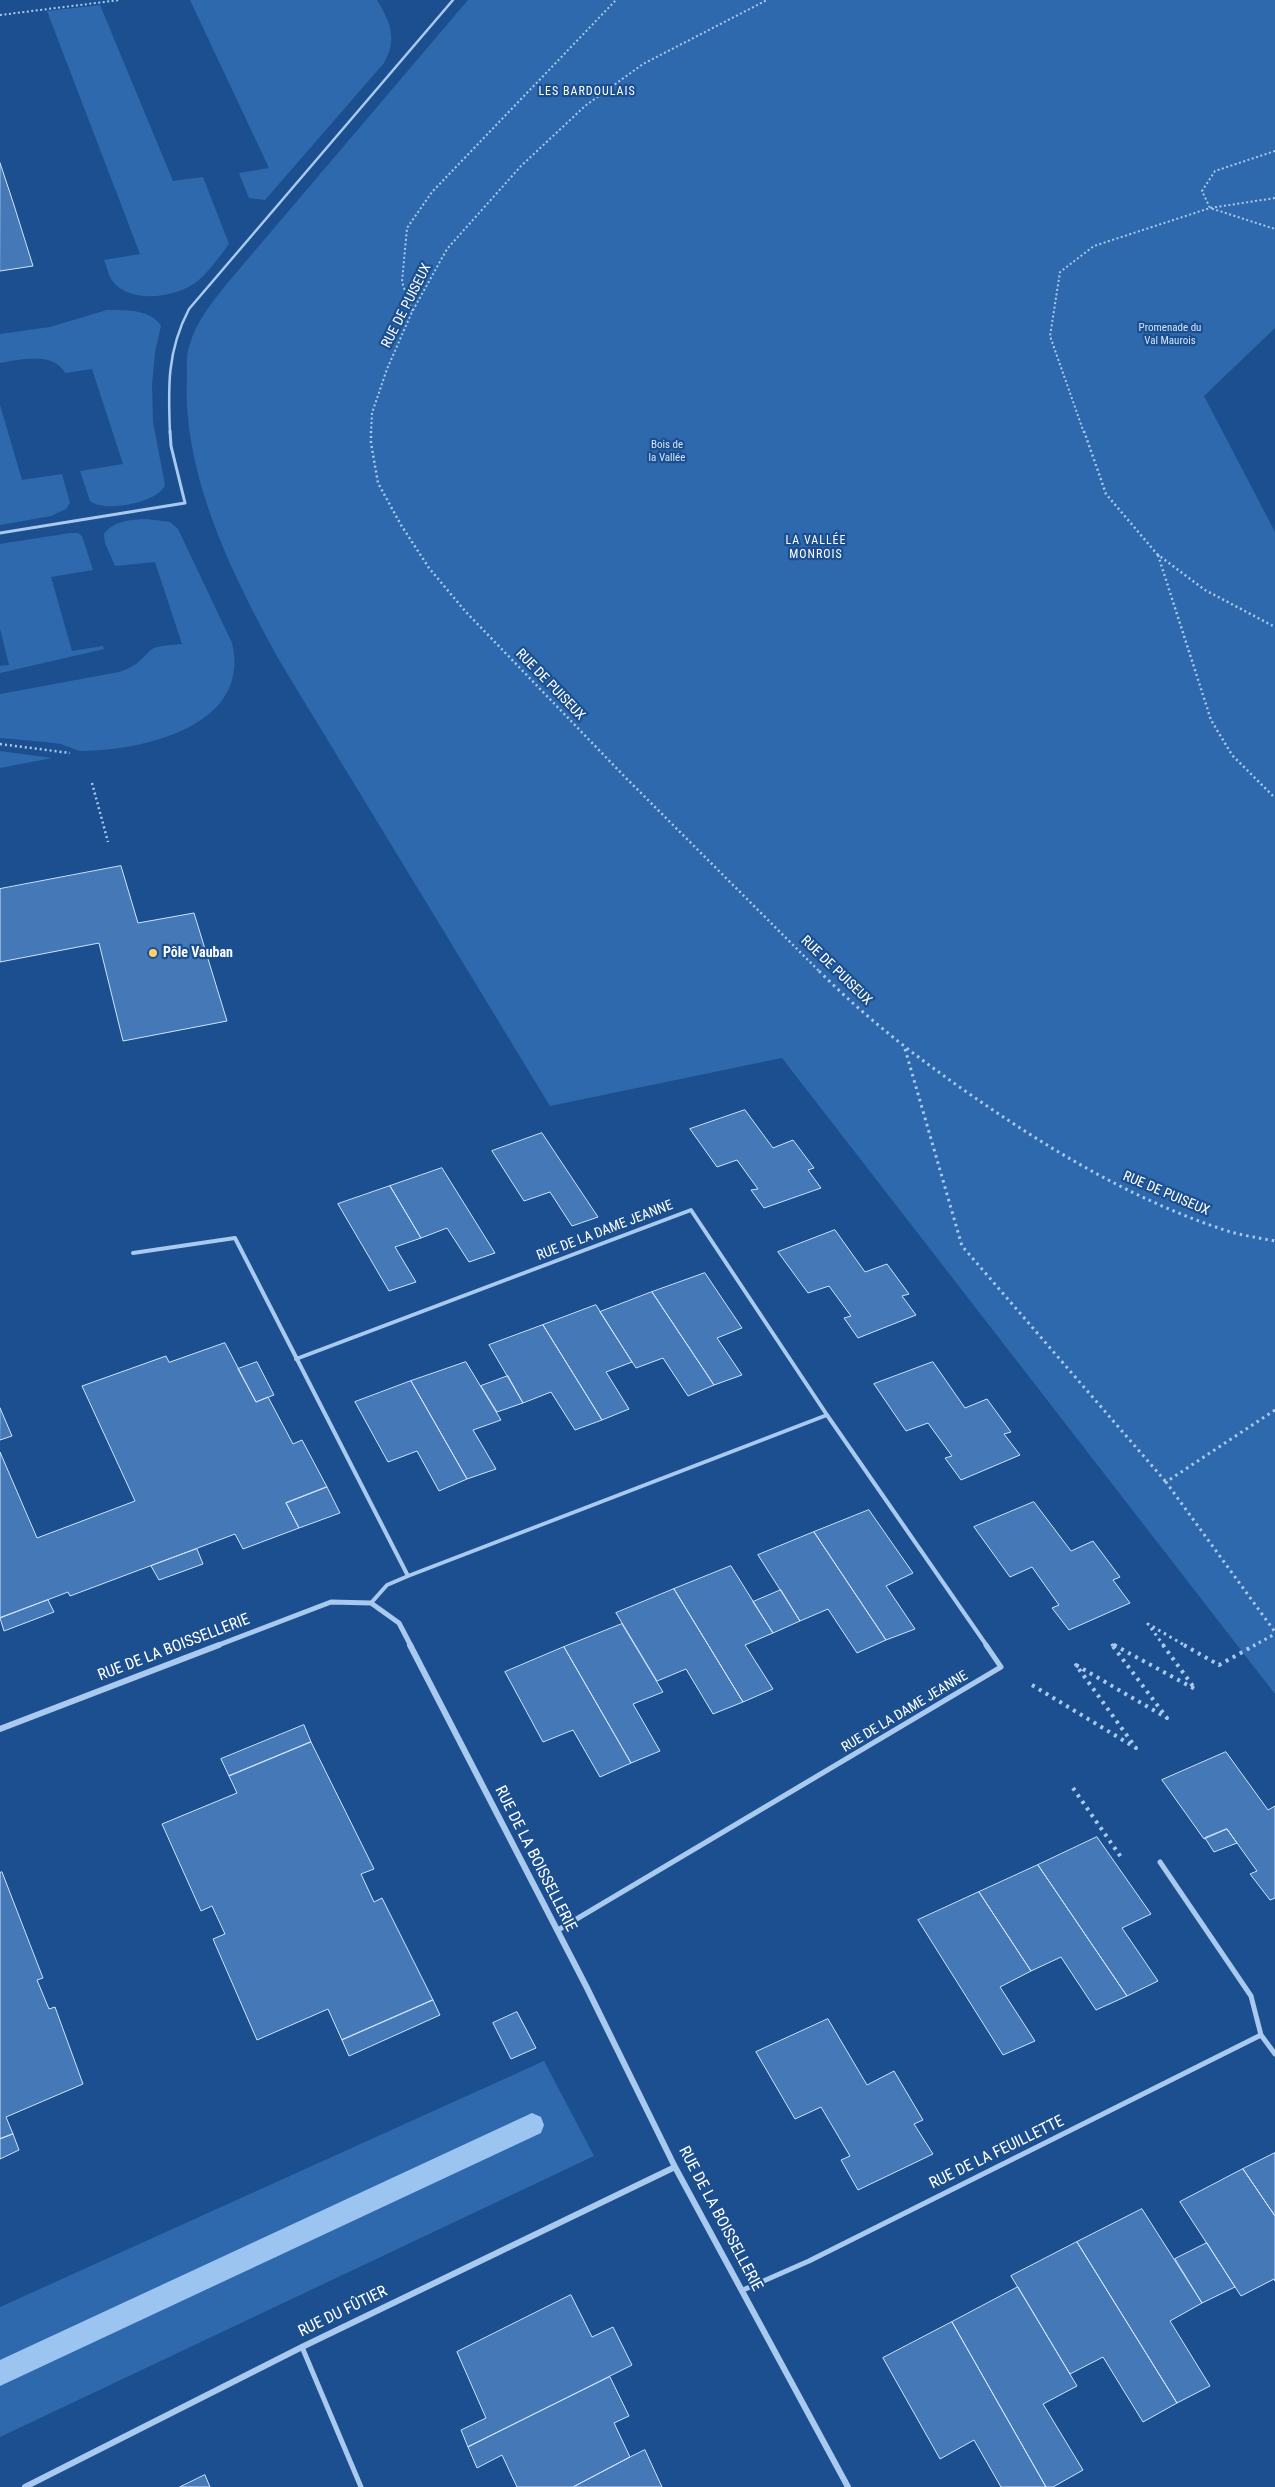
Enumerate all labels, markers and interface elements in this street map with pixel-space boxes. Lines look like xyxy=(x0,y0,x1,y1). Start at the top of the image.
district label: LES BARDOULAIS xyxy=(537,85,637,99)
street label: RUE DE PUISEUX xyxy=(379,261,435,351)
park label: Promenade du Val Maurois xyxy=(1139,321,1201,347)
park label: Bois de la Vallée xyxy=(649,438,685,464)
district label: LA VALLÉE MONROIS xyxy=(784,534,848,562)
street label: RUE DE PUISEUX xyxy=(512,646,588,724)
street label: RUE DE PUISEUX xyxy=(797,933,875,1009)
place label: Pôle Vauban xyxy=(163,945,233,961)
marker: Pôle Vauban xyxy=(147,947,159,959)
street label: RUE DE PUISEUX xyxy=(1120,1168,1212,1220)
street label: RUE DE LA DAME JEANNE xyxy=(535,1197,675,1265)
street label: RUE DE LA BOISSELLERIE xyxy=(95,1610,253,1686)
street label: RUE DE LA DAME JEANNE xyxy=(839,1668,971,1756)
street label: RUE DE LA BOISSELLERIE xyxy=(490,1783,580,1935)
street label: RUE DE LA FEUILLETTE xyxy=(927,2112,1067,2194)
street label: RUE DE LA BOISSELLERIE xyxy=(674,2143,766,2295)
street label: RUE DU FÛTIER xyxy=(295,2282,391,2342)

